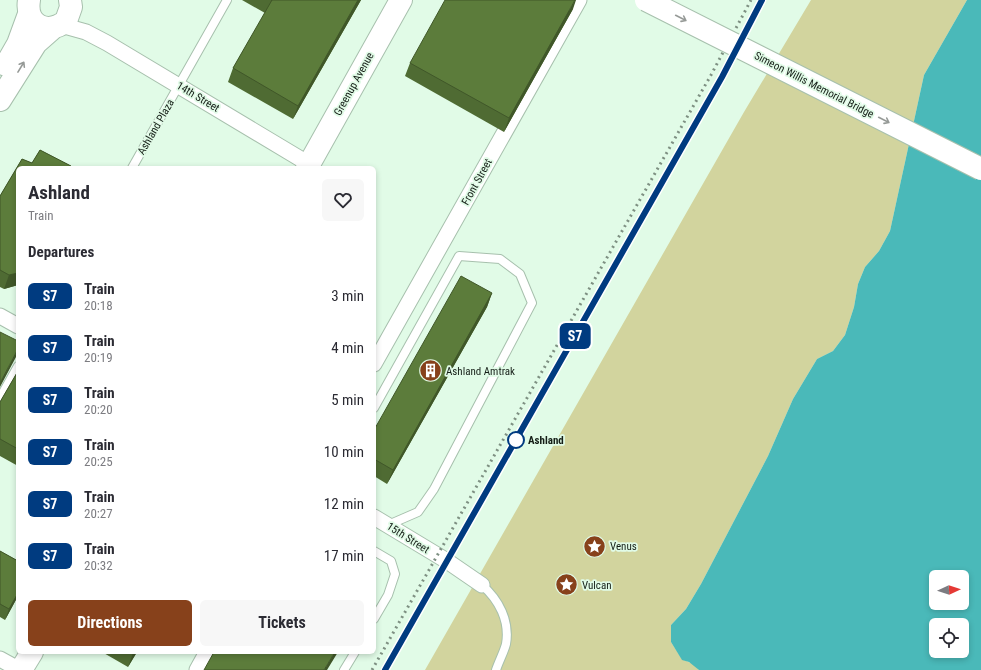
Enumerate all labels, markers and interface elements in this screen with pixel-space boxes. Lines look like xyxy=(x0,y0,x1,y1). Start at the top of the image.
one-way arrow xyxy=(675,14,687,22)
street label: Simeon Willis Memorial Bridge xyxy=(752,49,876,121)
street label: Greenup Avenue xyxy=(331,50,377,118)
one-way arrow xyxy=(17,61,25,73)
street label: 14th Street xyxy=(174,79,222,115)
street label: Ashland Plaza xyxy=(135,97,177,157)
one-way arrow xyxy=(878,117,890,124)
street label: Front Street xyxy=(459,157,495,207)
button: heart xyxy=(322,179,364,221)
text: Ashland xyxy=(28,181,90,204)
text: Train xyxy=(28,208,54,223)
text: Departures xyxy=(28,243,94,261)
text: Train xyxy=(84,280,115,298)
text: 3 min xyxy=(331,287,364,305)
text: S7 xyxy=(43,288,57,304)
text: 20:18 xyxy=(84,298,113,313)
line badge: S7 xyxy=(557,323,593,349)
text: S7 xyxy=(568,328,582,344)
text: Train xyxy=(84,332,115,350)
text: 4 min xyxy=(331,339,364,357)
text: S7 xyxy=(43,340,57,356)
text: 20:19 xyxy=(84,350,113,365)
building icon: Ashland Amtrak xyxy=(417,358,443,384)
place label: Ashland Amtrak xyxy=(446,365,515,378)
text: Train xyxy=(84,384,115,402)
text: 5 min xyxy=(331,391,364,409)
text: S7 xyxy=(43,392,57,408)
text: 20:20 xyxy=(84,402,113,417)
marker: Ashland xyxy=(507,431,525,449)
place label: Ashland xyxy=(528,434,564,447)
text: Train xyxy=(84,436,115,454)
text: 10 min xyxy=(324,443,364,461)
text: S7 xyxy=(43,444,57,460)
text: 20:25 xyxy=(84,454,113,469)
text: Train xyxy=(84,488,115,506)
text: 12 min xyxy=(324,495,364,513)
text: S7 xyxy=(43,496,57,512)
text: 20:27 xyxy=(84,506,113,521)
street label: 15th Street xyxy=(384,520,432,556)
place icon: Venus xyxy=(581,533,607,559)
text: Train xyxy=(84,540,115,558)
place label: Venus xyxy=(610,540,637,553)
text: 17 min xyxy=(324,547,364,565)
text: S7 xyxy=(43,548,57,564)
text: 20:32 xyxy=(84,558,113,573)
north arrow xyxy=(929,570,969,610)
map controls xyxy=(929,570,969,658)
place icon: Vulcan xyxy=(553,572,579,598)
place label: Vulcan xyxy=(582,579,612,592)
button: Directions xyxy=(28,600,192,646)
button: Tickets xyxy=(200,600,364,646)
button: locate xyxy=(929,618,969,658)

